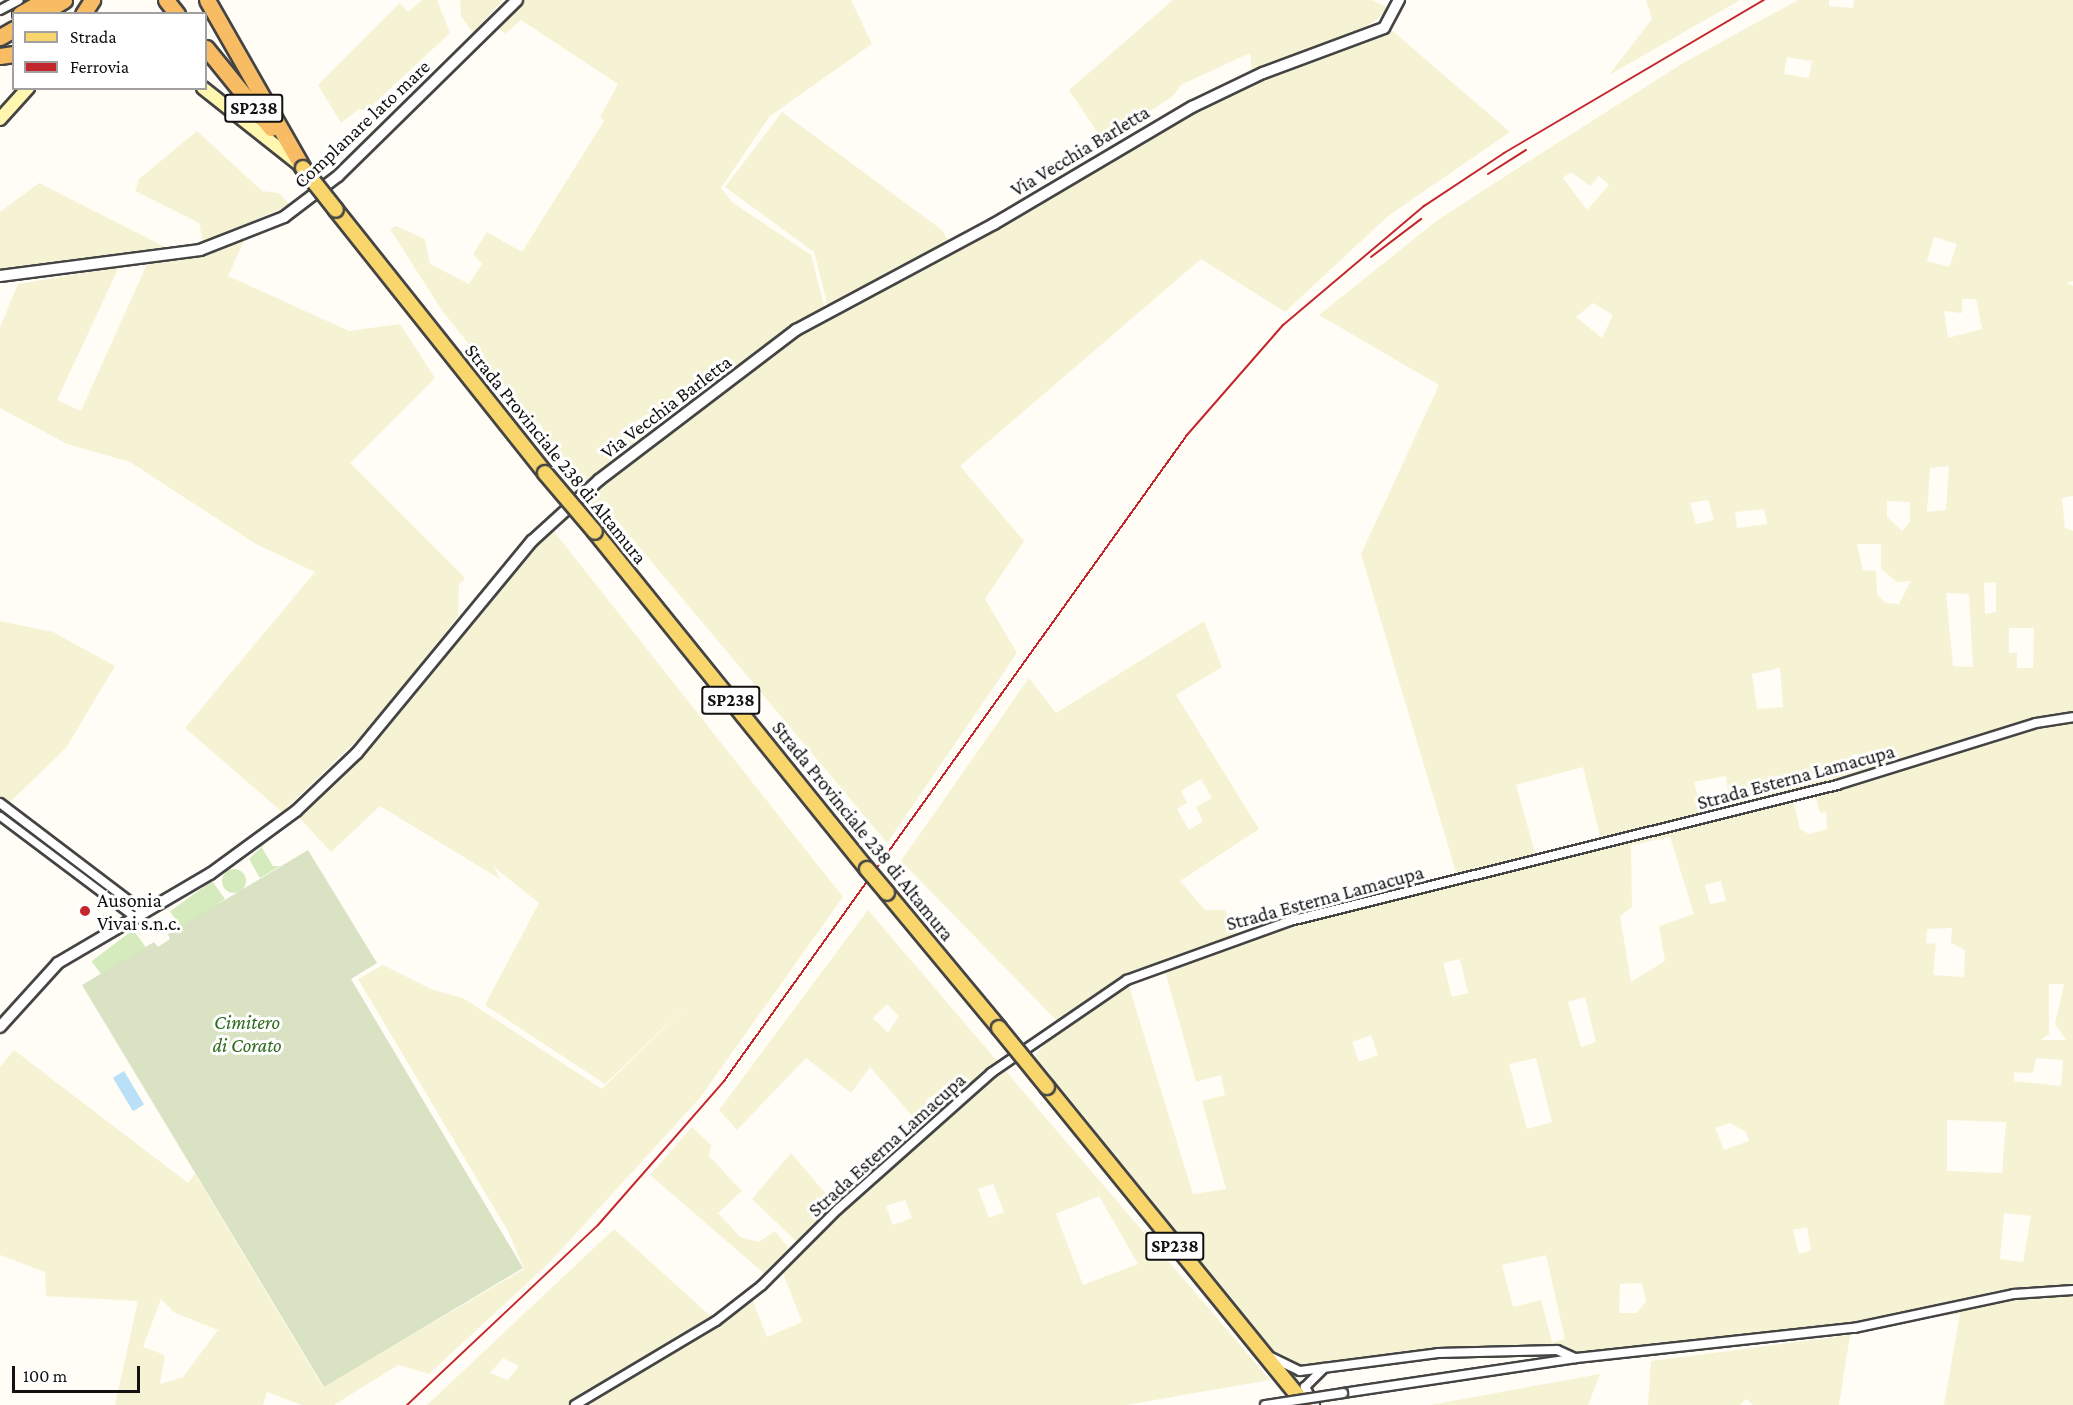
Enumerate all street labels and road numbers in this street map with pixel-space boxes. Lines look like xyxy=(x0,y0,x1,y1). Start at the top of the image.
street label: Complanare lato mare xyxy=(289,55,435,193)
road number: SP238 xyxy=(224,93,284,123)
street label: Via Vecchia Barletta xyxy=(1006,100,1154,202)
street label: Strada Provinciale 238 di Altamura xyxy=(460,339,652,569)
street label: Via Vecchia Barletta xyxy=(596,350,736,464)
road number: SP238 xyxy=(701,685,761,715)
street label: Strada Provinciale 238 di Altamura xyxy=(767,716,959,946)
street label: Strada Esterna Lamacupa xyxy=(1695,739,1897,815)
street label: Strada Esterna Lamacupa xyxy=(1224,860,1426,936)
street label: Strada Esterna Lamacupa xyxy=(803,1068,971,1222)
road number: SP238 xyxy=(1145,1231,1205,1261)

